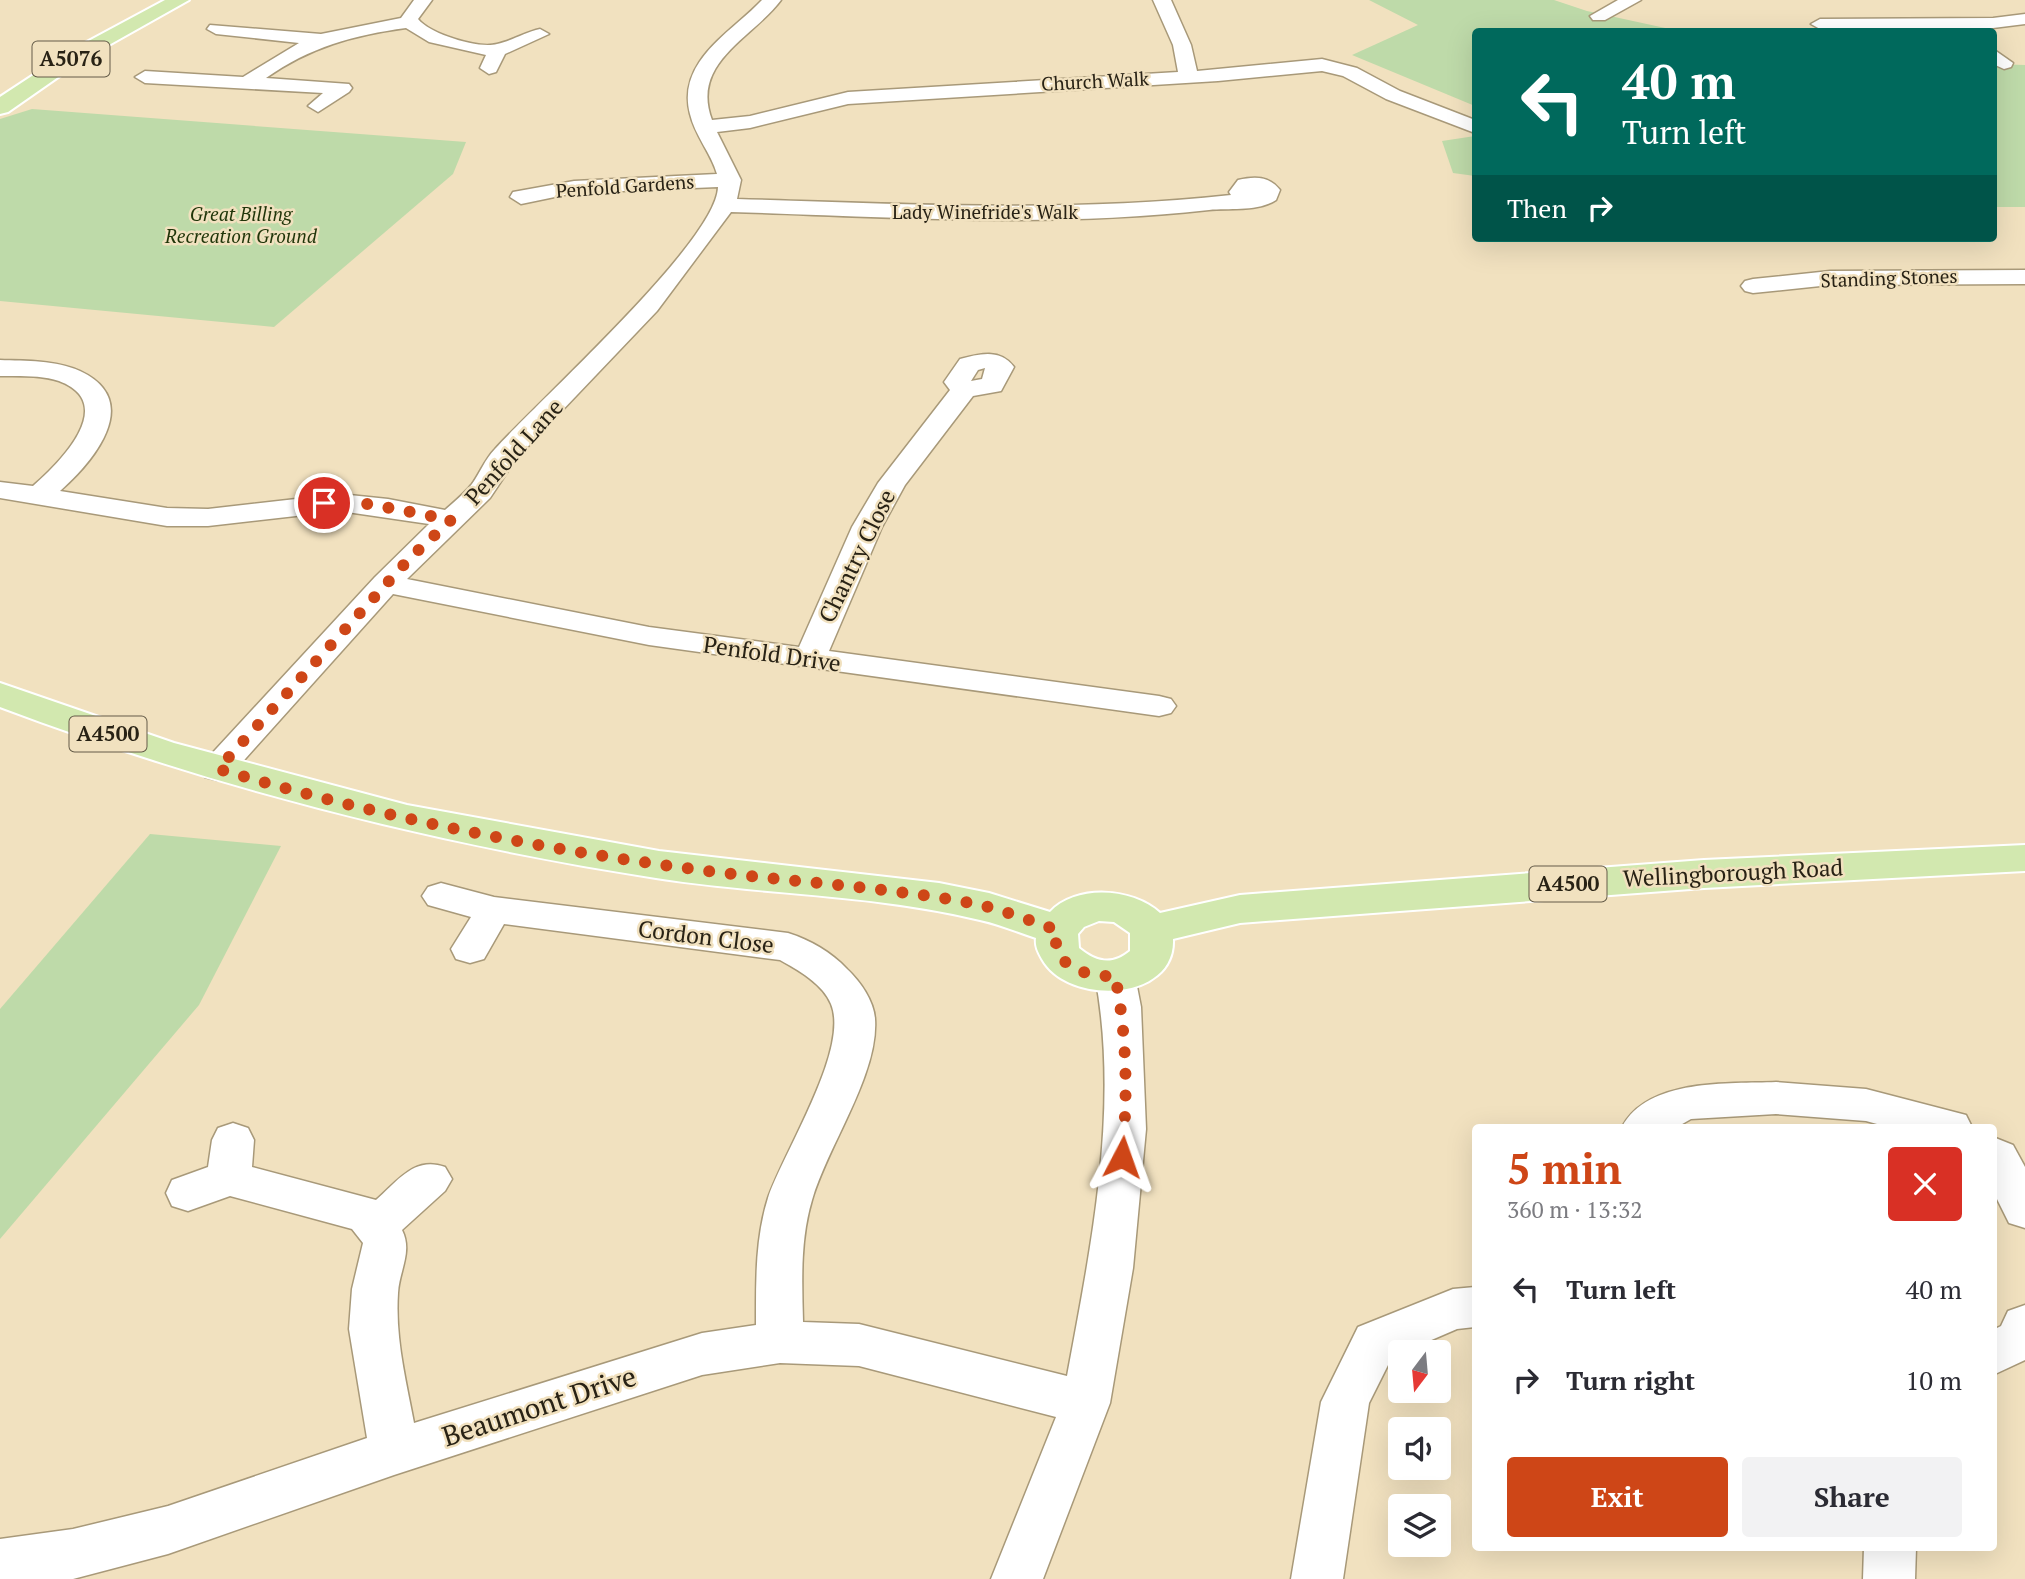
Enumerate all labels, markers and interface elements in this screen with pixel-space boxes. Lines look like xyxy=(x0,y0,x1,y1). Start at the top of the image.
road number: A5076 xyxy=(32,42,110,76)
text: 40 m xyxy=(1622,48,1736,113)
icon: left xyxy=(1507,56,1598,147)
street label: Church Walk xyxy=(1040,65,1150,96)
text: Turn left xyxy=(1622,111,1746,153)
street label: Penfold Gardens xyxy=(555,168,695,203)
icon: right xyxy=(1581,189,1619,227)
text: Then xyxy=(1507,191,1567,225)
street label: Lady Winefride's Walk xyxy=(892,199,1078,224)
park label: Great Billing Recreation Ground xyxy=(164,201,318,248)
street label: Standing Stones xyxy=(1820,263,1958,292)
street label: Penfold Lane xyxy=(458,392,570,512)
pin xyxy=(294,473,354,533)
icon: arrive xyxy=(305,484,343,522)
street label: Chantry Close xyxy=(811,484,902,628)
street label: Penfold Drive xyxy=(701,629,843,678)
road number: A4500 xyxy=(70,716,146,752)
street label: Wellingborough Road xyxy=(1622,851,1844,894)
road number: A4500 xyxy=(1530,866,1606,902)
street label: Cordon Close xyxy=(636,913,776,960)
position arrow xyxy=(1085,1120,1159,1194)
text: 5 min xyxy=(1507,1140,1622,1196)
button: close xyxy=(1888,1147,1962,1221)
text: 360 m · 13:32 xyxy=(1507,1194,1642,1225)
icon: left xyxy=(1507,1270,1545,1308)
text: Turn left xyxy=(1566,1272,1676,1306)
text: 40 m xyxy=(1906,1272,1962,1306)
north arrow xyxy=(1388,1340,1451,1404)
map controls xyxy=(1388,1340,1451,1557)
street label: Beaumont Drive xyxy=(437,1357,641,1454)
icon: right xyxy=(1507,1361,1545,1399)
text: Turn right xyxy=(1566,1363,1695,1397)
text: 10 m xyxy=(1906,1363,1962,1397)
button: sound xyxy=(1388,1417,1451,1480)
button: Exit xyxy=(1507,1457,1728,1537)
button: Share xyxy=(1742,1457,1962,1537)
button: layers xyxy=(1388,1494,1451,1557)

